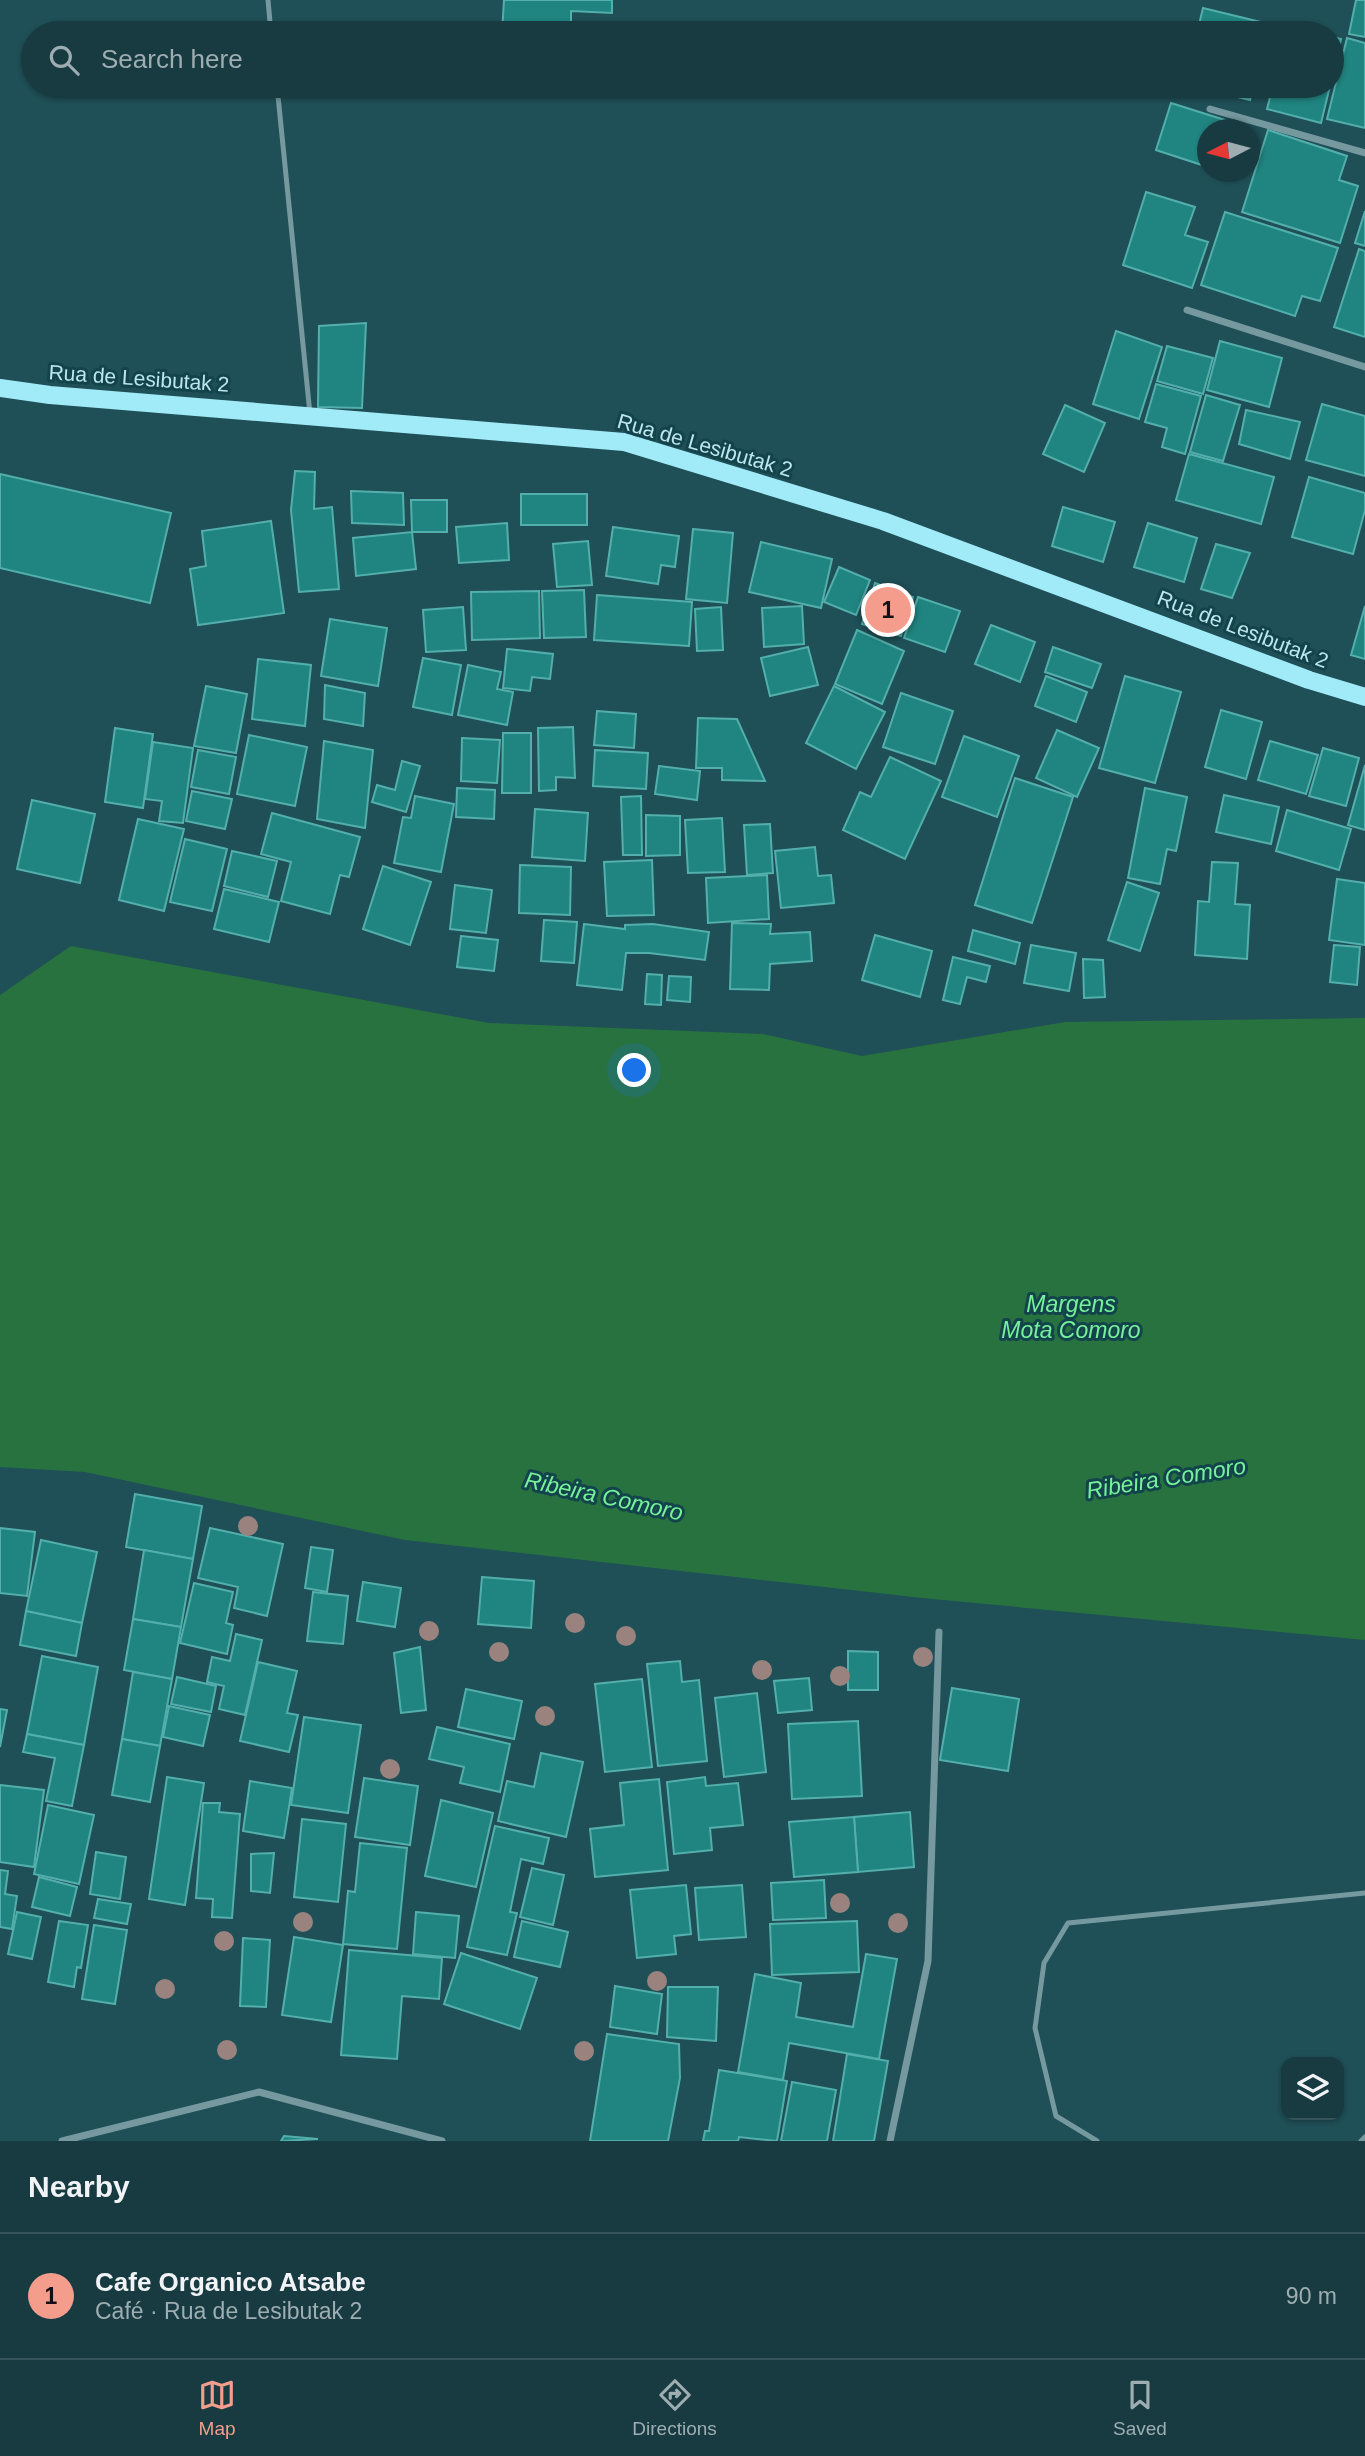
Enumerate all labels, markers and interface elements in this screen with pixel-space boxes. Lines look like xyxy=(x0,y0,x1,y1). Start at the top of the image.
search box xyxy=(21,21,1344,98)
icon: search xyxy=(45,41,83,79)
text: Search here xyxy=(101,44,243,74)
north arrow xyxy=(1197,119,1260,182)
street label: Rua de Lesibutak 2 xyxy=(48,360,230,396)
street label: Rua de Lesibutak 2 xyxy=(615,409,795,481)
pin: 1 xyxy=(865,584,911,636)
street label: Rua de Lesibutak 2 xyxy=(1154,586,1332,672)
your location xyxy=(617,1053,651,1087)
water label: Margens Mota Comoro xyxy=(1001,1291,1141,1343)
water label: Ribeira Comoro xyxy=(1084,1453,1248,1503)
water label: Ribeira Comoro xyxy=(523,1467,686,1526)
map controls xyxy=(1281,2057,1344,2120)
button: layers xyxy=(1281,2057,1344,2120)
text: Nearby xyxy=(28,2170,130,2203)
text: Cafe Organico Atsabe xyxy=(95,2267,366,2297)
text: 1 xyxy=(45,2283,57,2309)
text: 90 m xyxy=(1286,2283,1337,2309)
text: Café · Rua de Lesibutak 2 xyxy=(95,2298,362,2324)
tab: Map xyxy=(198,2376,236,2440)
tab: Directions xyxy=(632,2376,717,2440)
tab: Saved xyxy=(1113,2376,1167,2440)

